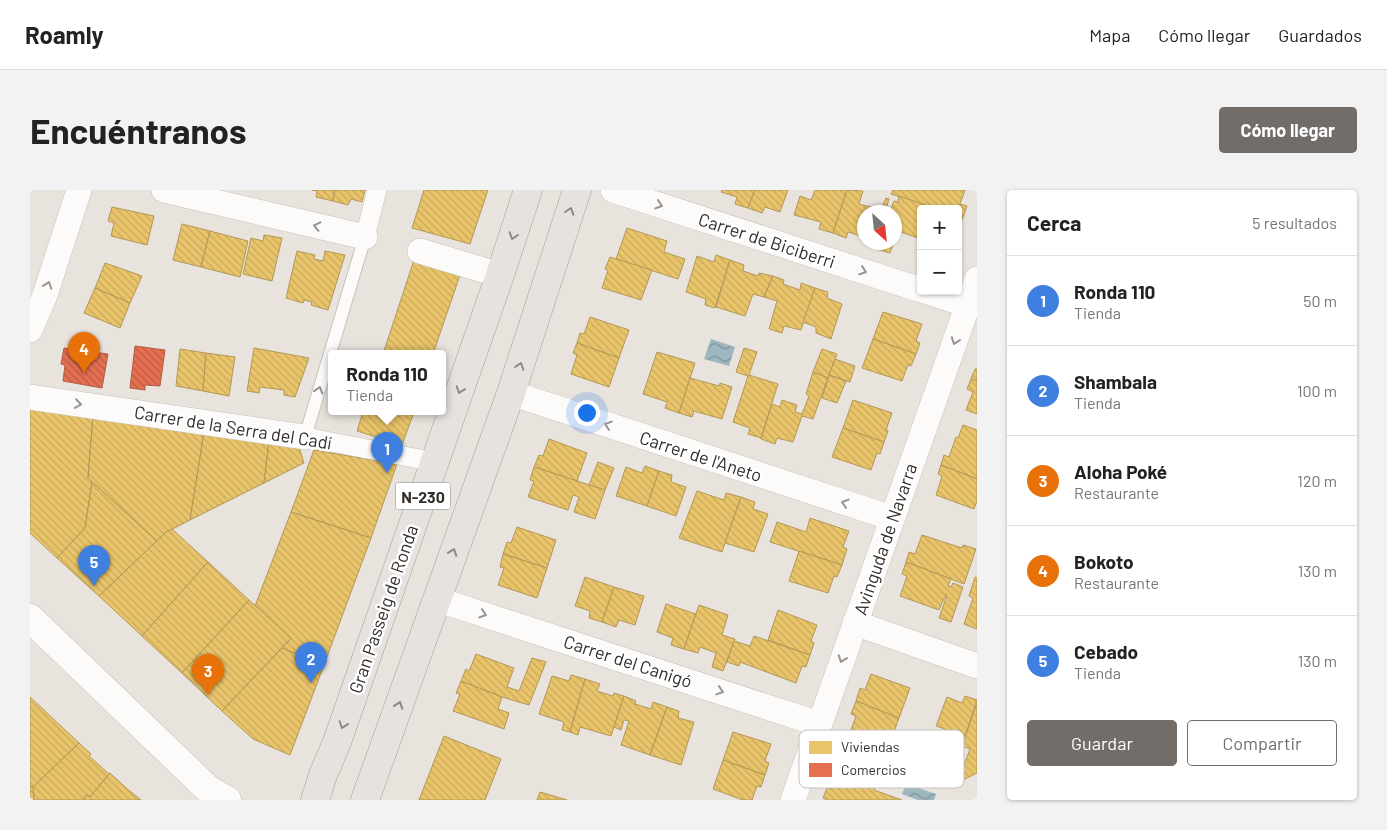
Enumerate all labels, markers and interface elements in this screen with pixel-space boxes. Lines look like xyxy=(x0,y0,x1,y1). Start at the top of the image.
text: Roamly xyxy=(25,20,104,49)
text: Mapa xyxy=(1089,24,1130,46)
text: Cómo llegar xyxy=(1158,24,1250,46)
text: Guardados xyxy=(1278,24,1362,46)
button: Cómo llegar xyxy=(1219,107,1357,153)
text: Encuéntranos xyxy=(30,109,247,151)
one-way arrow xyxy=(654,199,663,209)
north arrow xyxy=(857,205,902,250)
map controls xyxy=(917,205,962,295)
button: + xyxy=(917,205,962,250)
one-way arrow xyxy=(564,207,574,216)
street label: Carrer de Biciberri xyxy=(696,208,838,272)
text: Cerca xyxy=(1027,210,1081,235)
text: 5 resultados xyxy=(1252,213,1337,232)
one-way arrow xyxy=(313,221,322,232)
one-way arrow xyxy=(508,232,518,240)
button: − xyxy=(917,250,962,295)
one-way arrow xyxy=(859,266,867,276)
text: Ronda 110 xyxy=(1074,280,1155,303)
one-way arrow xyxy=(42,281,52,290)
text: 1 xyxy=(1040,291,1046,310)
text: 50 m xyxy=(1303,291,1337,310)
text: Tienda xyxy=(1074,303,1121,322)
pin: 4 xyxy=(68,332,100,373)
one-way arrow xyxy=(951,336,961,345)
popup xyxy=(328,350,446,415)
text: Ronda 110 xyxy=(346,362,428,385)
one-way arrow xyxy=(514,362,524,370)
text: Shambala xyxy=(1074,370,1157,393)
text: 2 xyxy=(1039,381,1047,400)
text: 100 m xyxy=(1297,381,1337,400)
text: Tienda xyxy=(346,385,393,404)
one-way arrow xyxy=(455,385,465,394)
one-way arrow xyxy=(314,387,324,395)
text: Tienda xyxy=(1074,393,1121,412)
one-way arrow xyxy=(74,398,83,408)
your location xyxy=(574,400,600,426)
street label: Carrer de la Serra del Cadí xyxy=(133,401,333,453)
one-way arrow xyxy=(604,420,613,430)
street label: Carrer de l'Aneto xyxy=(637,426,765,486)
pin: 1 xyxy=(371,432,403,473)
street label: Avinguda de Navarra xyxy=(849,460,921,618)
text: Aloha Poké xyxy=(1074,460,1167,483)
text: 3 xyxy=(1039,471,1047,490)
text: 120 m xyxy=(1297,471,1337,490)
road number: N-230 xyxy=(396,482,450,510)
text: Restaurante xyxy=(1074,483,1159,502)
one-way arrow xyxy=(842,499,850,509)
street label: Gran Passeig de Ronda xyxy=(344,522,422,696)
pin: 5 xyxy=(78,545,110,586)
one-way arrow xyxy=(447,548,457,556)
text: Bokoto xyxy=(1074,550,1134,573)
text: 4 xyxy=(1038,561,1048,580)
text: 130 m xyxy=(1298,561,1337,580)
text: Restaurante xyxy=(1074,573,1159,592)
one-way arrow xyxy=(478,608,486,618)
street label: Carrer del Canigó xyxy=(561,630,695,692)
text: Cebado xyxy=(1074,640,1138,663)
pin: 2 xyxy=(295,642,327,683)
text: 5 xyxy=(1039,651,1047,670)
text: 130 m xyxy=(1298,651,1337,670)
pin: 3 xyxy=(192,654,224,695)
one-way arrow xyxy=(838,654,848,663)
text: Tienda xyxy=(1074,663,1121,682)
one-way arrow xyxy=(716,686,724,696)
one-way arrow xyxy=(393,701,403,709)
one-way arrow xyxy=(339,720,349,729)
button: Guardar xyxy=(1027,720,1177,766)
button: Compartir xyxy=(1187,720,1337,766)
legend xyxy=(799,730,964,788)
text: Viviendas xyxy=(841,738,900,755)
text: Comercios xyxy=(841,761,907,778)

